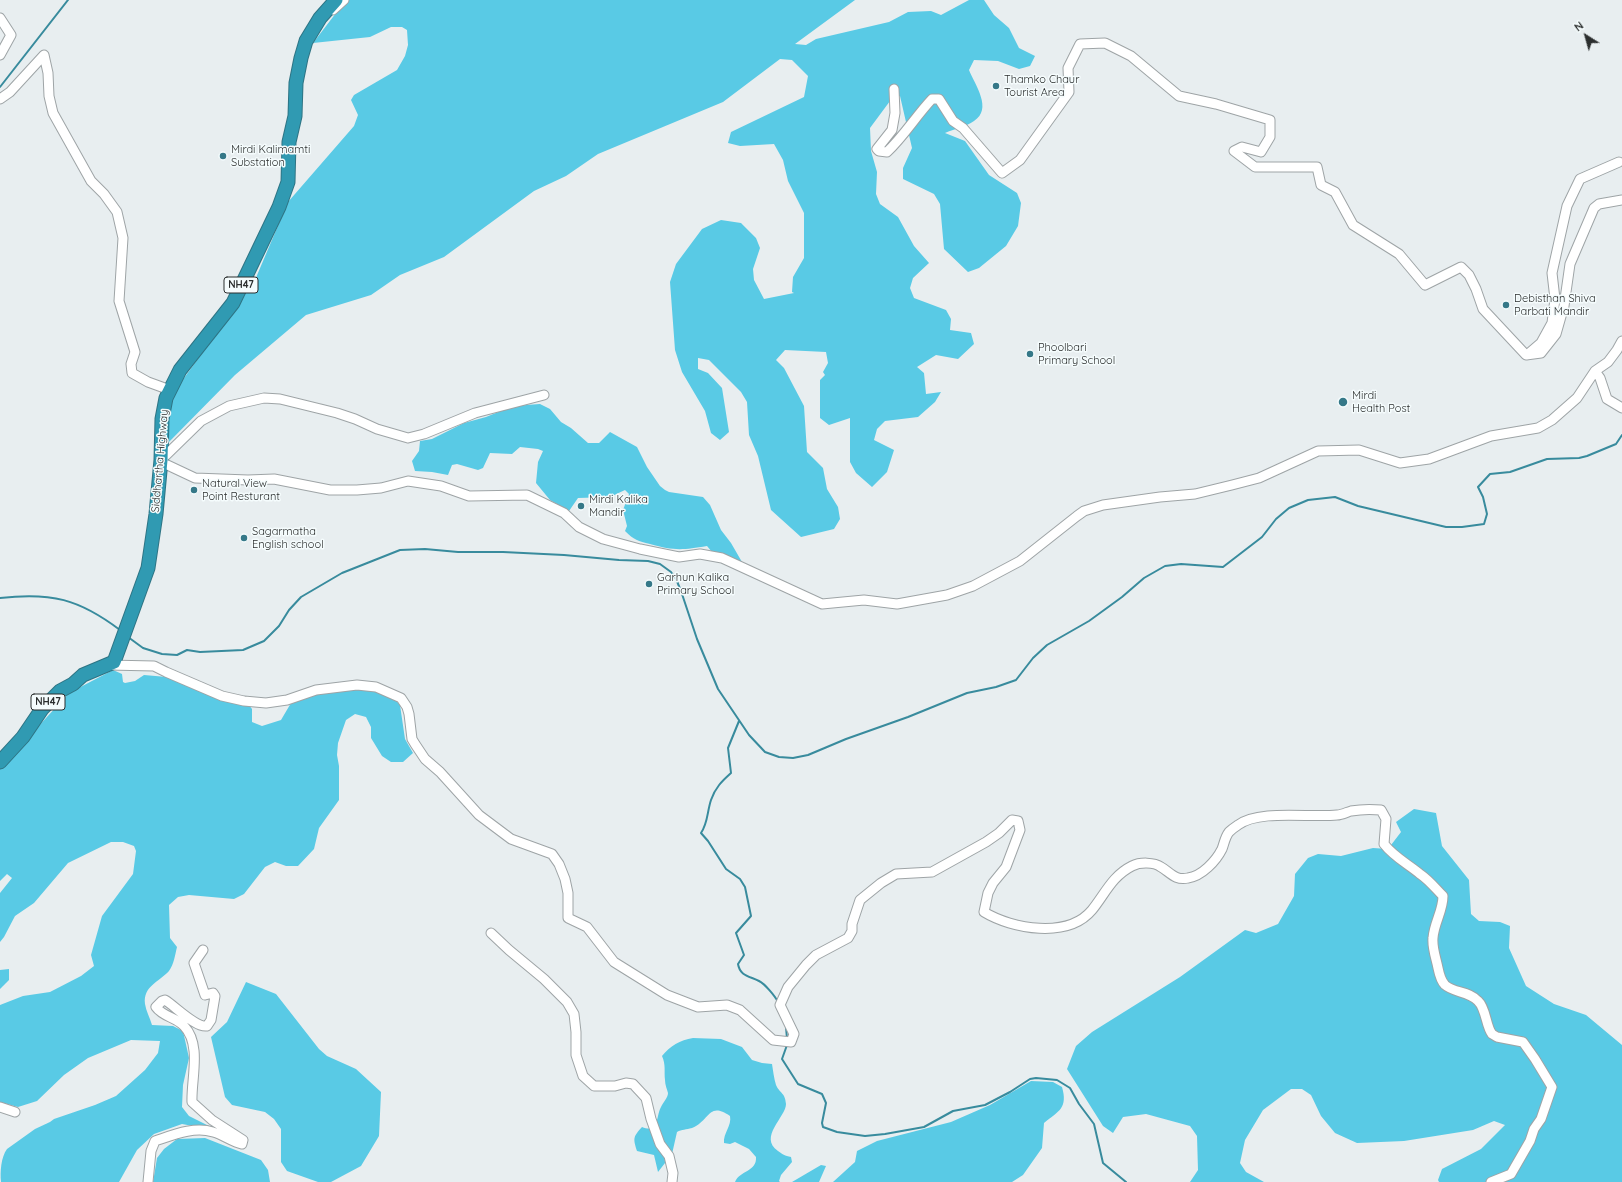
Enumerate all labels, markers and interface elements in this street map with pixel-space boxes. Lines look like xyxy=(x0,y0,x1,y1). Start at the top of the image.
north arrow xyxy=(1566,16,1606,56)
text: N xyxy=(1571,18,1586,34)
place label: Thamko Chaur Tourist Area xyxy=(1004,73,1079,99)
marker: Thamko Chaur Tourist Area xyxy=(991,81,1001,91)
place label: Mirdi Kalimamti Substation xyxy=(231,143,310,169)
marker: Mirdi Kalimamti Substation xyxy=(218,151,228,161)
road number: NH47 xyxy=(224,277,258,293)
place label: Debisthan Shiva Parbati Mandir xyxy=(1514,292,1596,318)
marker: Debisthan Shiva Parbati Mandir xyxy=(1501,300,1511,310)
place label: Phoolbari Primary School xyxy=(1038,341,1115,367)
marker: Phoolbari Primary School xyxy=(1025,349,1035,359)
place label: Mirdi Health Post xyxy=(1352,389,1410,415)
marker: Mirdi Health Post xyxy=(1337,396,1349,408)
street label: Siddhartha Highway xyxy=(149,409,171,513)
place label: Natural View Point Resturant xyxy=(202,477,280,503)
marker: Natural View Point Resturant xyxy=(189,485,199,495)
place label: Mirdi Kalika Mandir xyxy=(589,493,648,519)
marker: Mirdi Kalika Mandir xyxy=(576,501,586,511)
place label: Sagarmatha English school xyxy=(252,525,324,551)
marker: Sagarmatha English school xyxy=(239,533,249,543)
place label: Garhun Kalika Primary School xyxy=(657,571,734,597)
marker: Garhun Kalika Primary School xyxy=(644,579,654,589)
road number: NH47 xyxy=(31,694,65,710)

